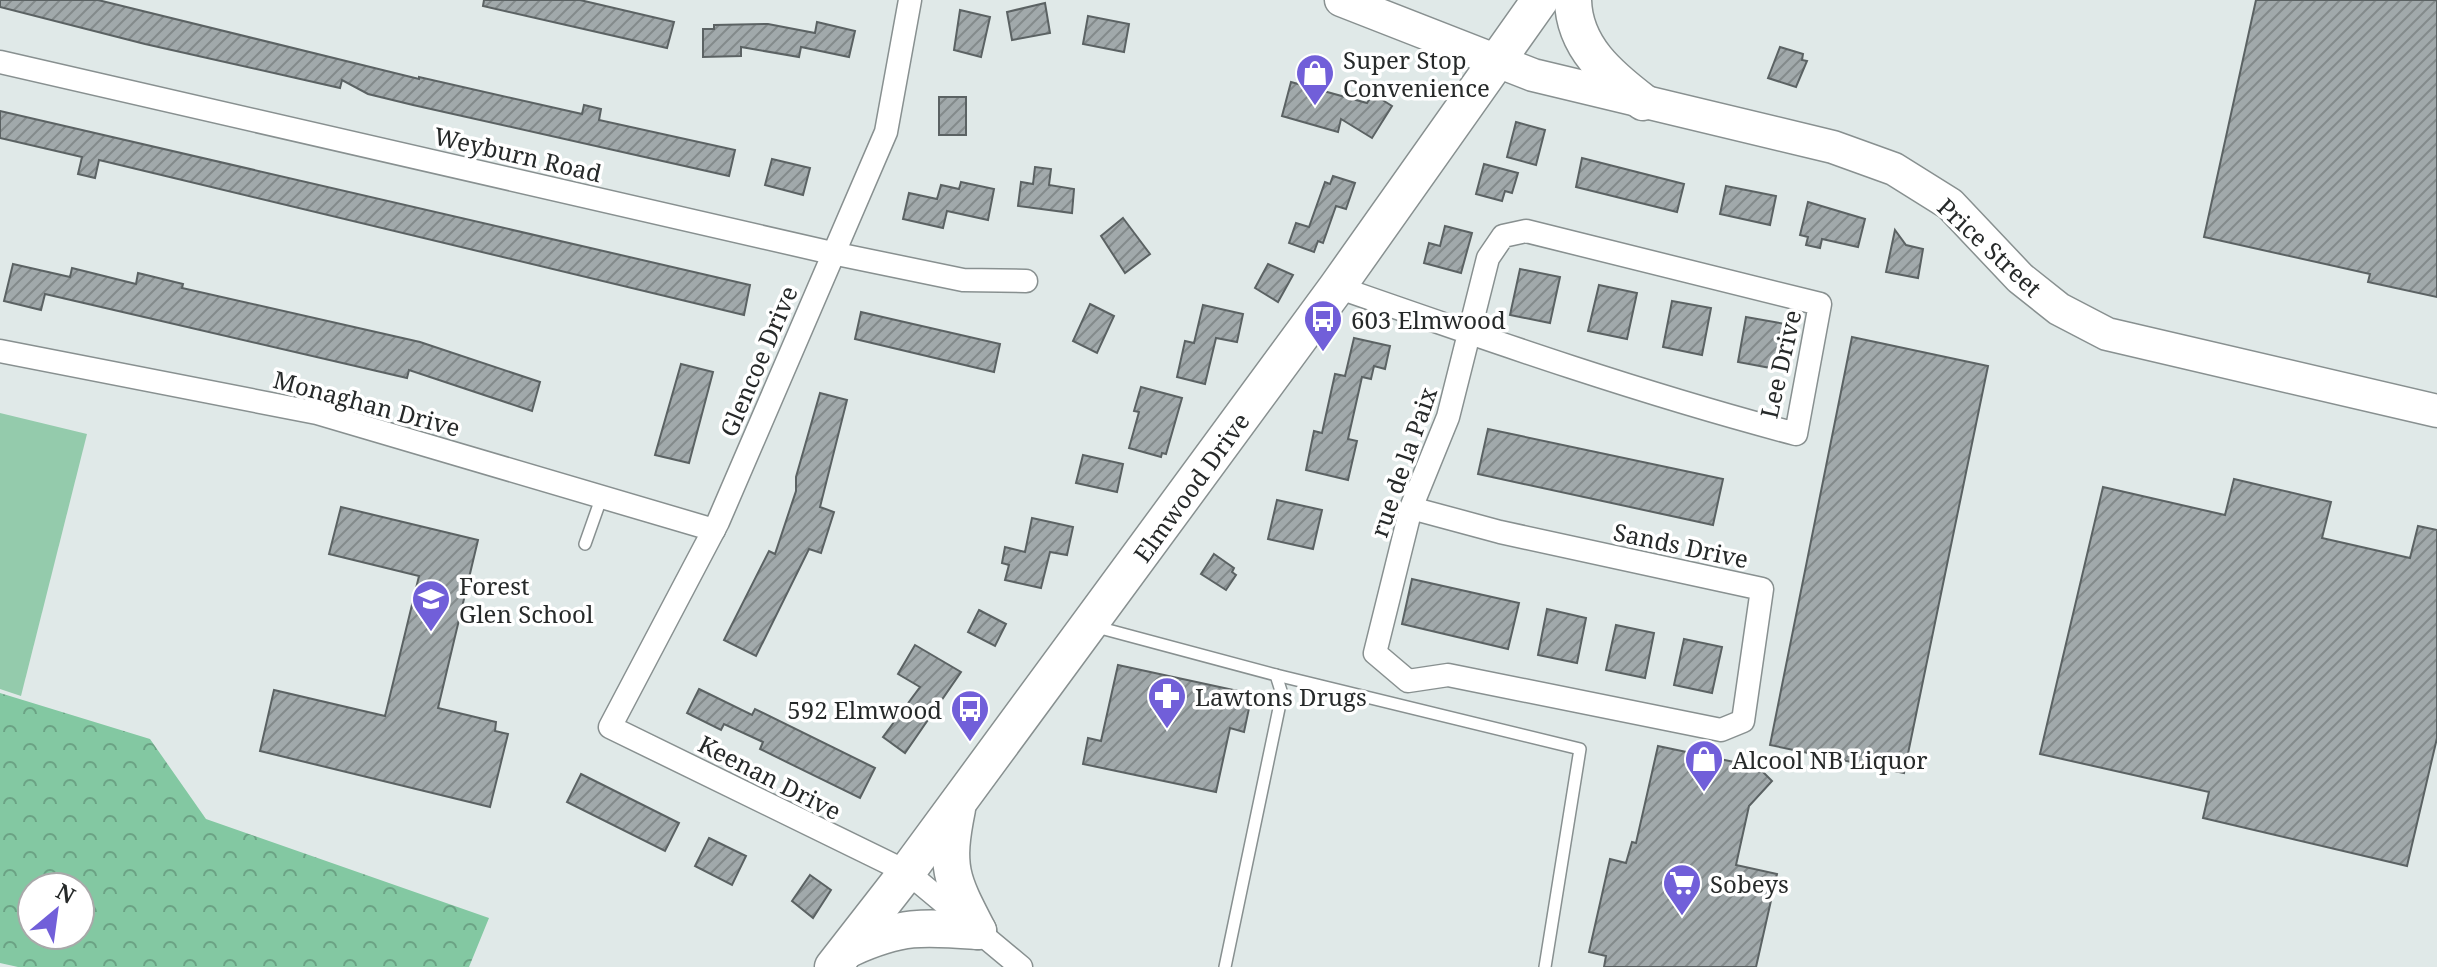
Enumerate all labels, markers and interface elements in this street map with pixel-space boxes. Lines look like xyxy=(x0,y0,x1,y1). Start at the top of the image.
place label: Super Stop Convenience xyxy=(1343,43,1490,104)
shop icon: Super Stop Convenience xyxy=(1294,52,1336,107)
street label: Weyburn Road xyxy=(431,119,605,189)
street label: Price Street xyxy=(1931,190,2049,304)
street label: Glencoe Drive xyxy=(711,281,805,441)
bus stop icon: 603 Elmwood xyxy=(1302,298,1344,353)
place label: 603 Elmwood xyxy=(1351,303,1506,336)
street label: Lee Drive xyxy=(1752,307,1808,421)
street label: Monaghan Drive xyxy=(270,362,464,444)
street label: rue de la Paix xyxy=(1362,383,1444,541)
street label: Elmwood Drive xyxy=(1125,405,1257,569)
street label: Sands Drive xyxy=(1611,515,1751,575)
place label: Forest Glen School xyxy=(459,569,594,630)
school or university icon: Forest Glen School xyxy=(410,578,452,633)
pharmacy icon: Lawtons Drugs xyxy=(1146,675,1188,730)
place label: Lawtons Drugs xyxy=(1195,680,1367,713)
bus stop icon: 592 Elmwood xyxy=(949,688,991,743)
place label: 592 Elmwood xyxy=(787,693,942,726)
street label: Keenan Drive xyxy=(693,727,847,827)
shop icon: Alcool NB Liquor xyxy=(1683,738,1725,793)
place label: Alcool NB Liquor xyxy=(1732,743,1928,776)
supermarket icon: Sobeys xyxy=(1661,862,1703,917)
place label: Sobeys xyxy=(1710,867,1789,900)
north arrow xyxy=(16,871,96,951)
text: N xyxy=(51,875,81,910)

